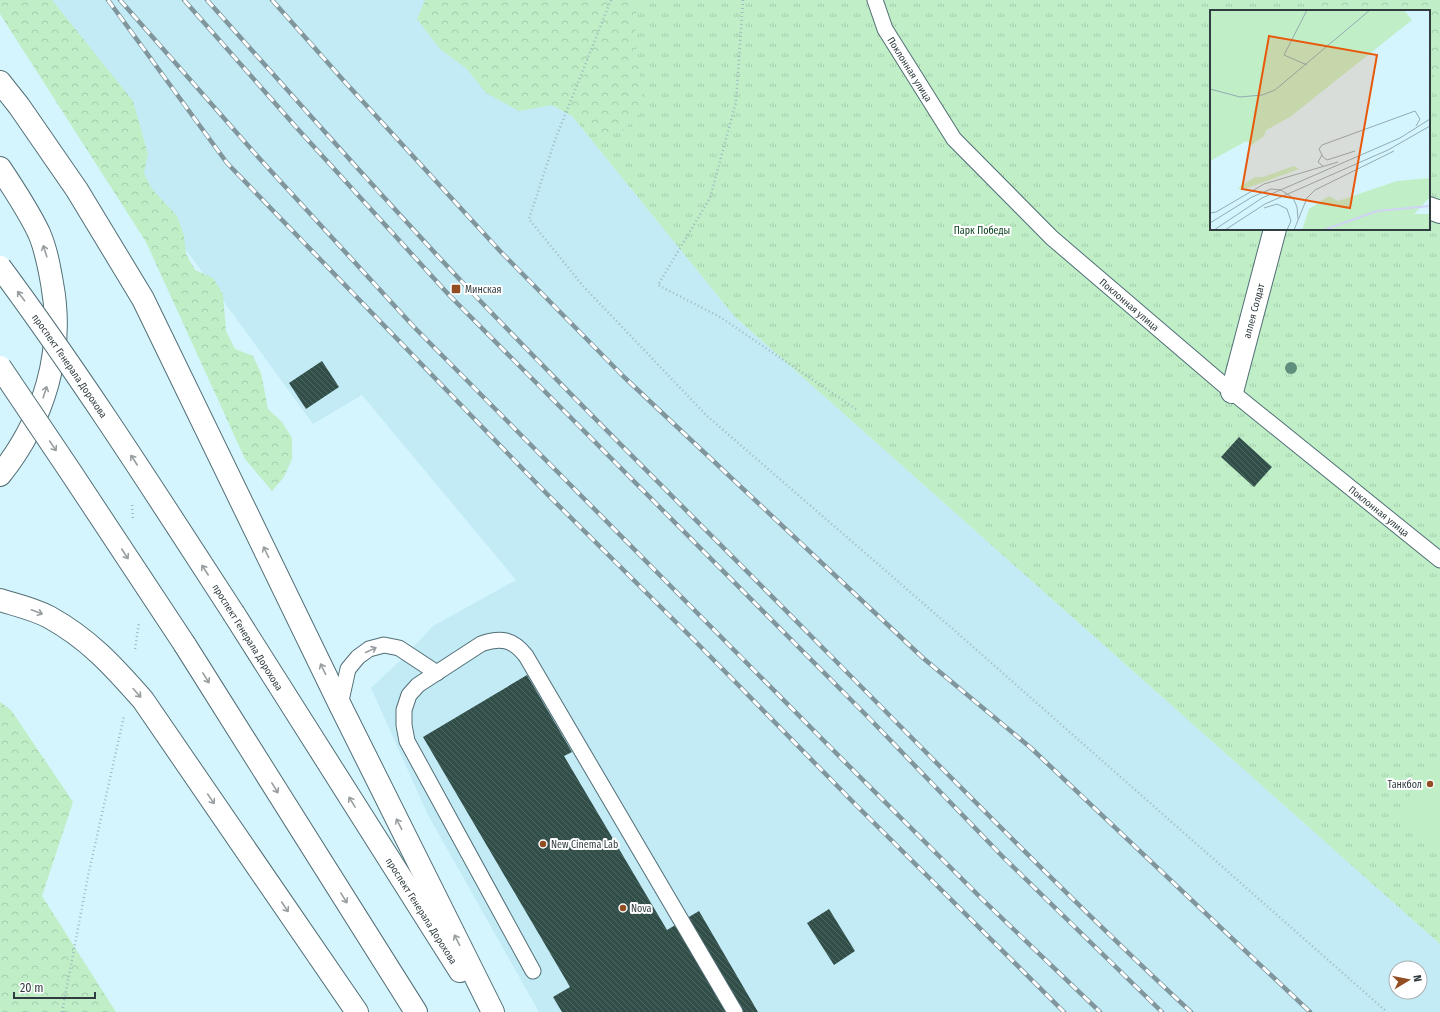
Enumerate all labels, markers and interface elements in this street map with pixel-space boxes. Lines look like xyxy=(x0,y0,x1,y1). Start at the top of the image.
inset map xyxy=(1210,10,1430,230)
street label: Поклонная улица xyxy=(884,35,934,104)
park label: Парк Победы xyxy=(954,225,1010,237)
one-way arrow xyxy=(40,245,48,257)
street label: Поклонная улица xyxy=(1097,276,1161,334)
street label: аллея Солдат xyxy=(1241,281,1268,340)
marker: Минская xyxy=(450,283,462,295)
place label: Минская xyxy=(465,284,502,296)
one-way arrow xyxy=(17,290,25,301)
street label: проспект Генерала Дорохова xyxy=(29,312,109,421)
one-way arrow xyxy=(42,386,49,399)
one-way arrow xyxy=(49,440,57,451)
one-way arrow xyxy=(130,455,138,466)
street label: Поклонная улица xyxy=(1346,484,1411,540)
one-way arrow xyxy=(262,546,269,558)
one-way arrow xyxy=(121,548,129,559)
one-way arrow xyxy=(201,564,209,575)
street label: проспект Генерала Дорохова xyxy=(209,582,285,693)
one-way arrow xyxy=(30,609,42,617)
one-way arrow xyxy=(364,646,376,653)
one-way arrow xyxy=(318,664,326,676)
one-way arrow xyxy=(202,672,210,684)
one-way arrow xyxy=(132,687,141,697)
place label: Танкбол xyxy=(1388,779,1422,791)
marker: Танкбол xyxy=(1425,779,1435,789)
one-way arrow xyxy=(271,782,279,793)
one-way arrow xyxy=(207,793,215,804)
one-way arrow xyxy=(348,797,357,808)
one-way arrow xyxy=(394,818,402,830)
marker: New Cinema Lab xyxy=(538,839,548,849)
place label: New Cinema Lab xyxy=(551,839,618,851)
street label: проспект Генерала Дорохова xyxy=(383,856,459,967)
one-way arrow xyxy=(341,892,349,904)
one-way arrow xyxy=(281,901,289,912)
marker: Nova xyxy=(618,903,628,913)
place label: Nova xyxy=(631,903,652,915)
one-way arrow xyxy=(453,934,460,946)
north arrow xyxy=(1388,960,1428,1000)
scale bar xyxy=(14,974,95,1000)
text: N xyxy=(1410,974,1424,983)
text: 20 m xyxy=(20,981,44,995)

